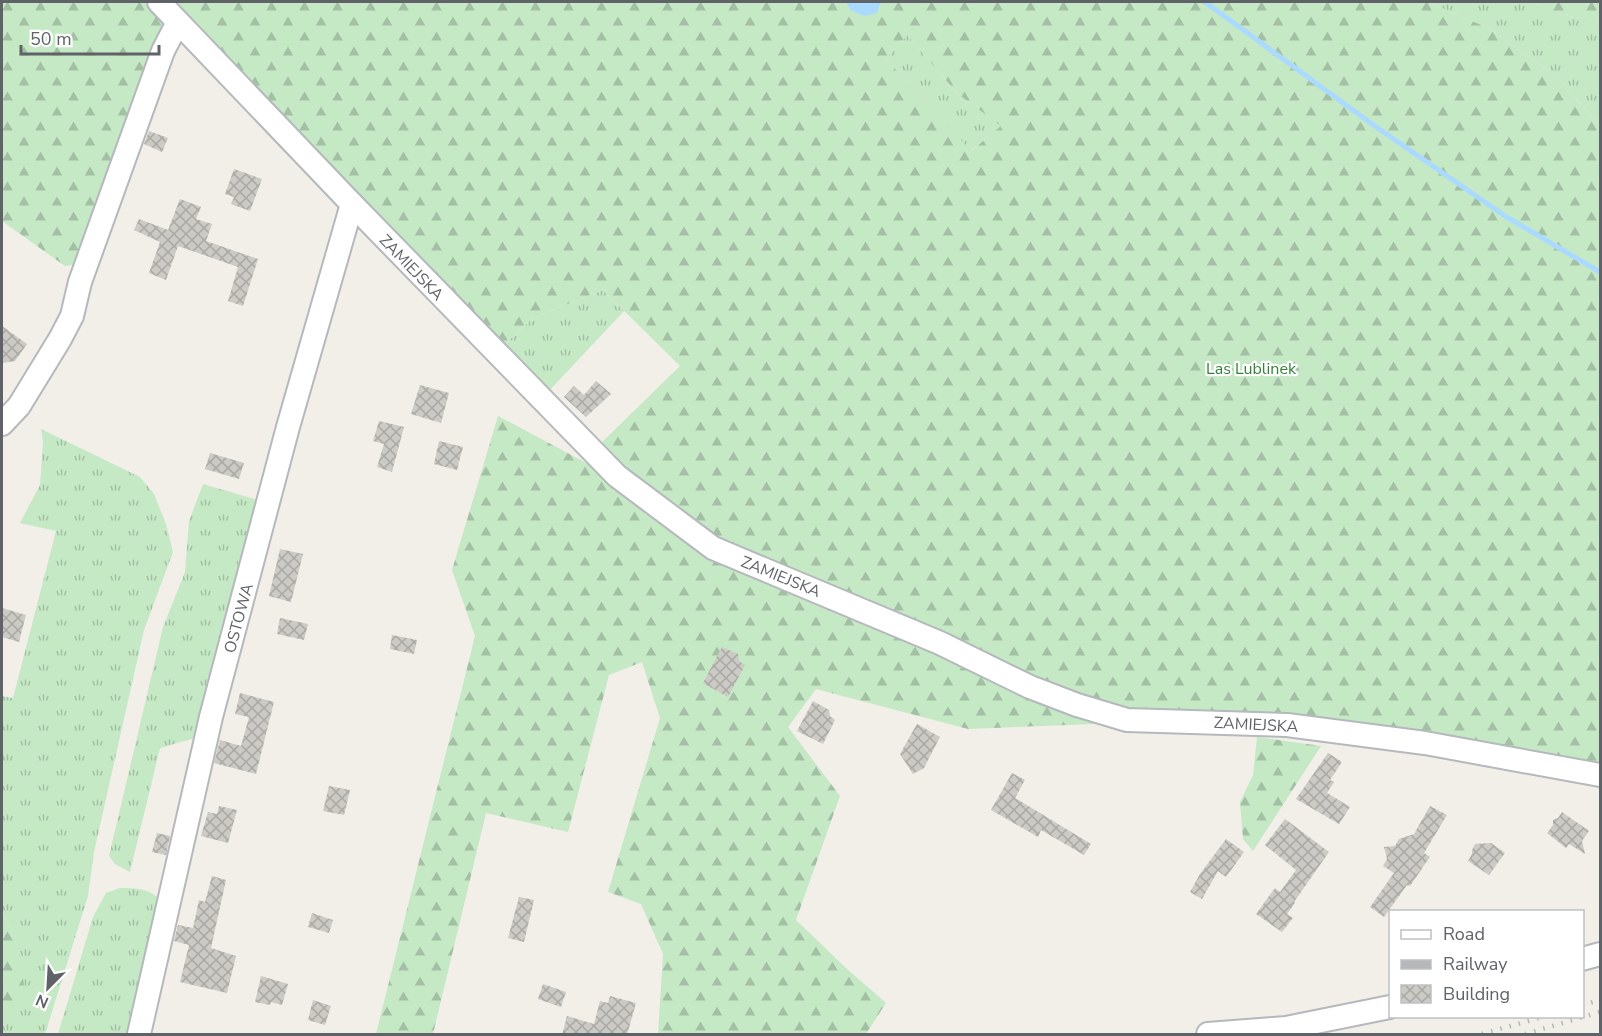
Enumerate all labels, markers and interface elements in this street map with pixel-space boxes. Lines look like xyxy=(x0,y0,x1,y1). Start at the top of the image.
scale bar xyxy=(21,18,159,56)
text: 50 m xyxy=(30,27,72,51)
street label: ZAMIEJSKA xyxy=(374,230,449,306)
park label: Las Lublinek xyxy=(1206,358,1297,380)
street label: ZAMIEJSKA xyxy=(737,551,824,603)
street label: OSTOWA xyxy=(219,581,259,656)
street label: ZAMIEJSKA xyxy=(1213,712,1299,738)
legend xyxy=(1389,910,1584,1018)
text: Road xyxy=(1443,922,1485,946)
text: Railway xyxy=(1443,952,1508,976)
north arrow xyxy=(18,958,78,1018)
text: Building xyxy=(1443,982,1510,1006)
text: N xyxy=(32,988,52,1013)

